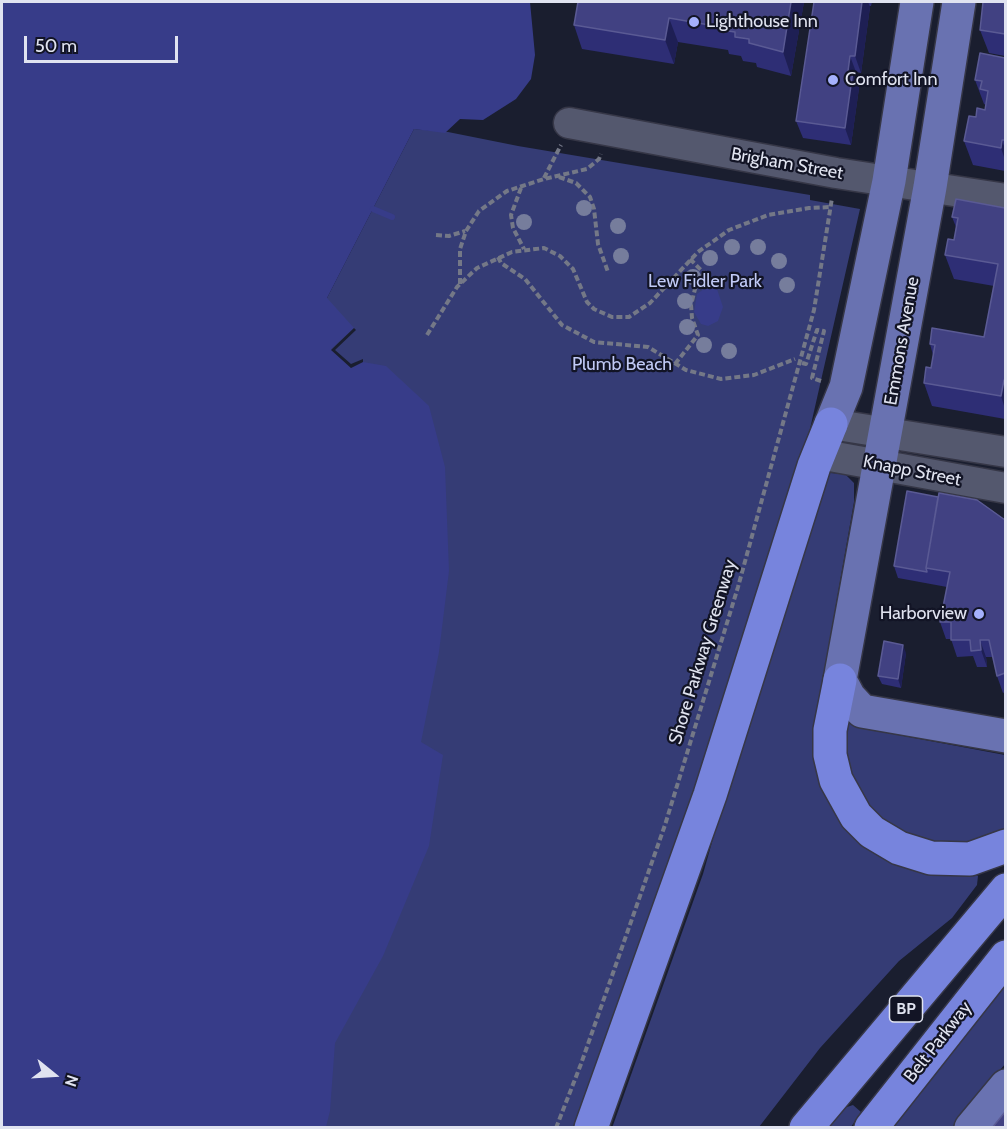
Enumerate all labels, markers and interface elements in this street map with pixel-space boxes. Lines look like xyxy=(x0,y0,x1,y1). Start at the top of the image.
place label: Lighthouse Inn xyxy=(706,11,818,33)
marker: Lighthouse Inn xyxy=(687,15,701,29)
scale bar xyxy=(27,24,182,62)
text: 50 m xyxy=(35,35,77,57)
place label: Comfort Inn xyxy=(845,69,937,91)
marker: Comfort Inn xyxy=(826,73,840,87)
street label: Brigham Street xyxy=(729,144,845,184)
park label: Lew Fidler Park xyxy=(648,271,762,293)
street label: Emmons Avenue xyxy=(880,275,924,407)
park label: Plumb Beach xyxy=(572,354,672,376)
street label: Knapp Street xyxy=(861,451,963,491)
street label: Shore Parkway Greenway xyxy=(665,557,741,747)
place label: Harborview xyxy=(880,603,967,625)
marker: Harborview xyxy=(972,607,986,621)
road number: BP xyxy=(890,996,922,1022)
street label: Belt Parkway xyxy=(900,997,976,1087)
north arrow xyxy=(24,1045,84,1105)
text: N xyxy=(61,1072,82,1089)

